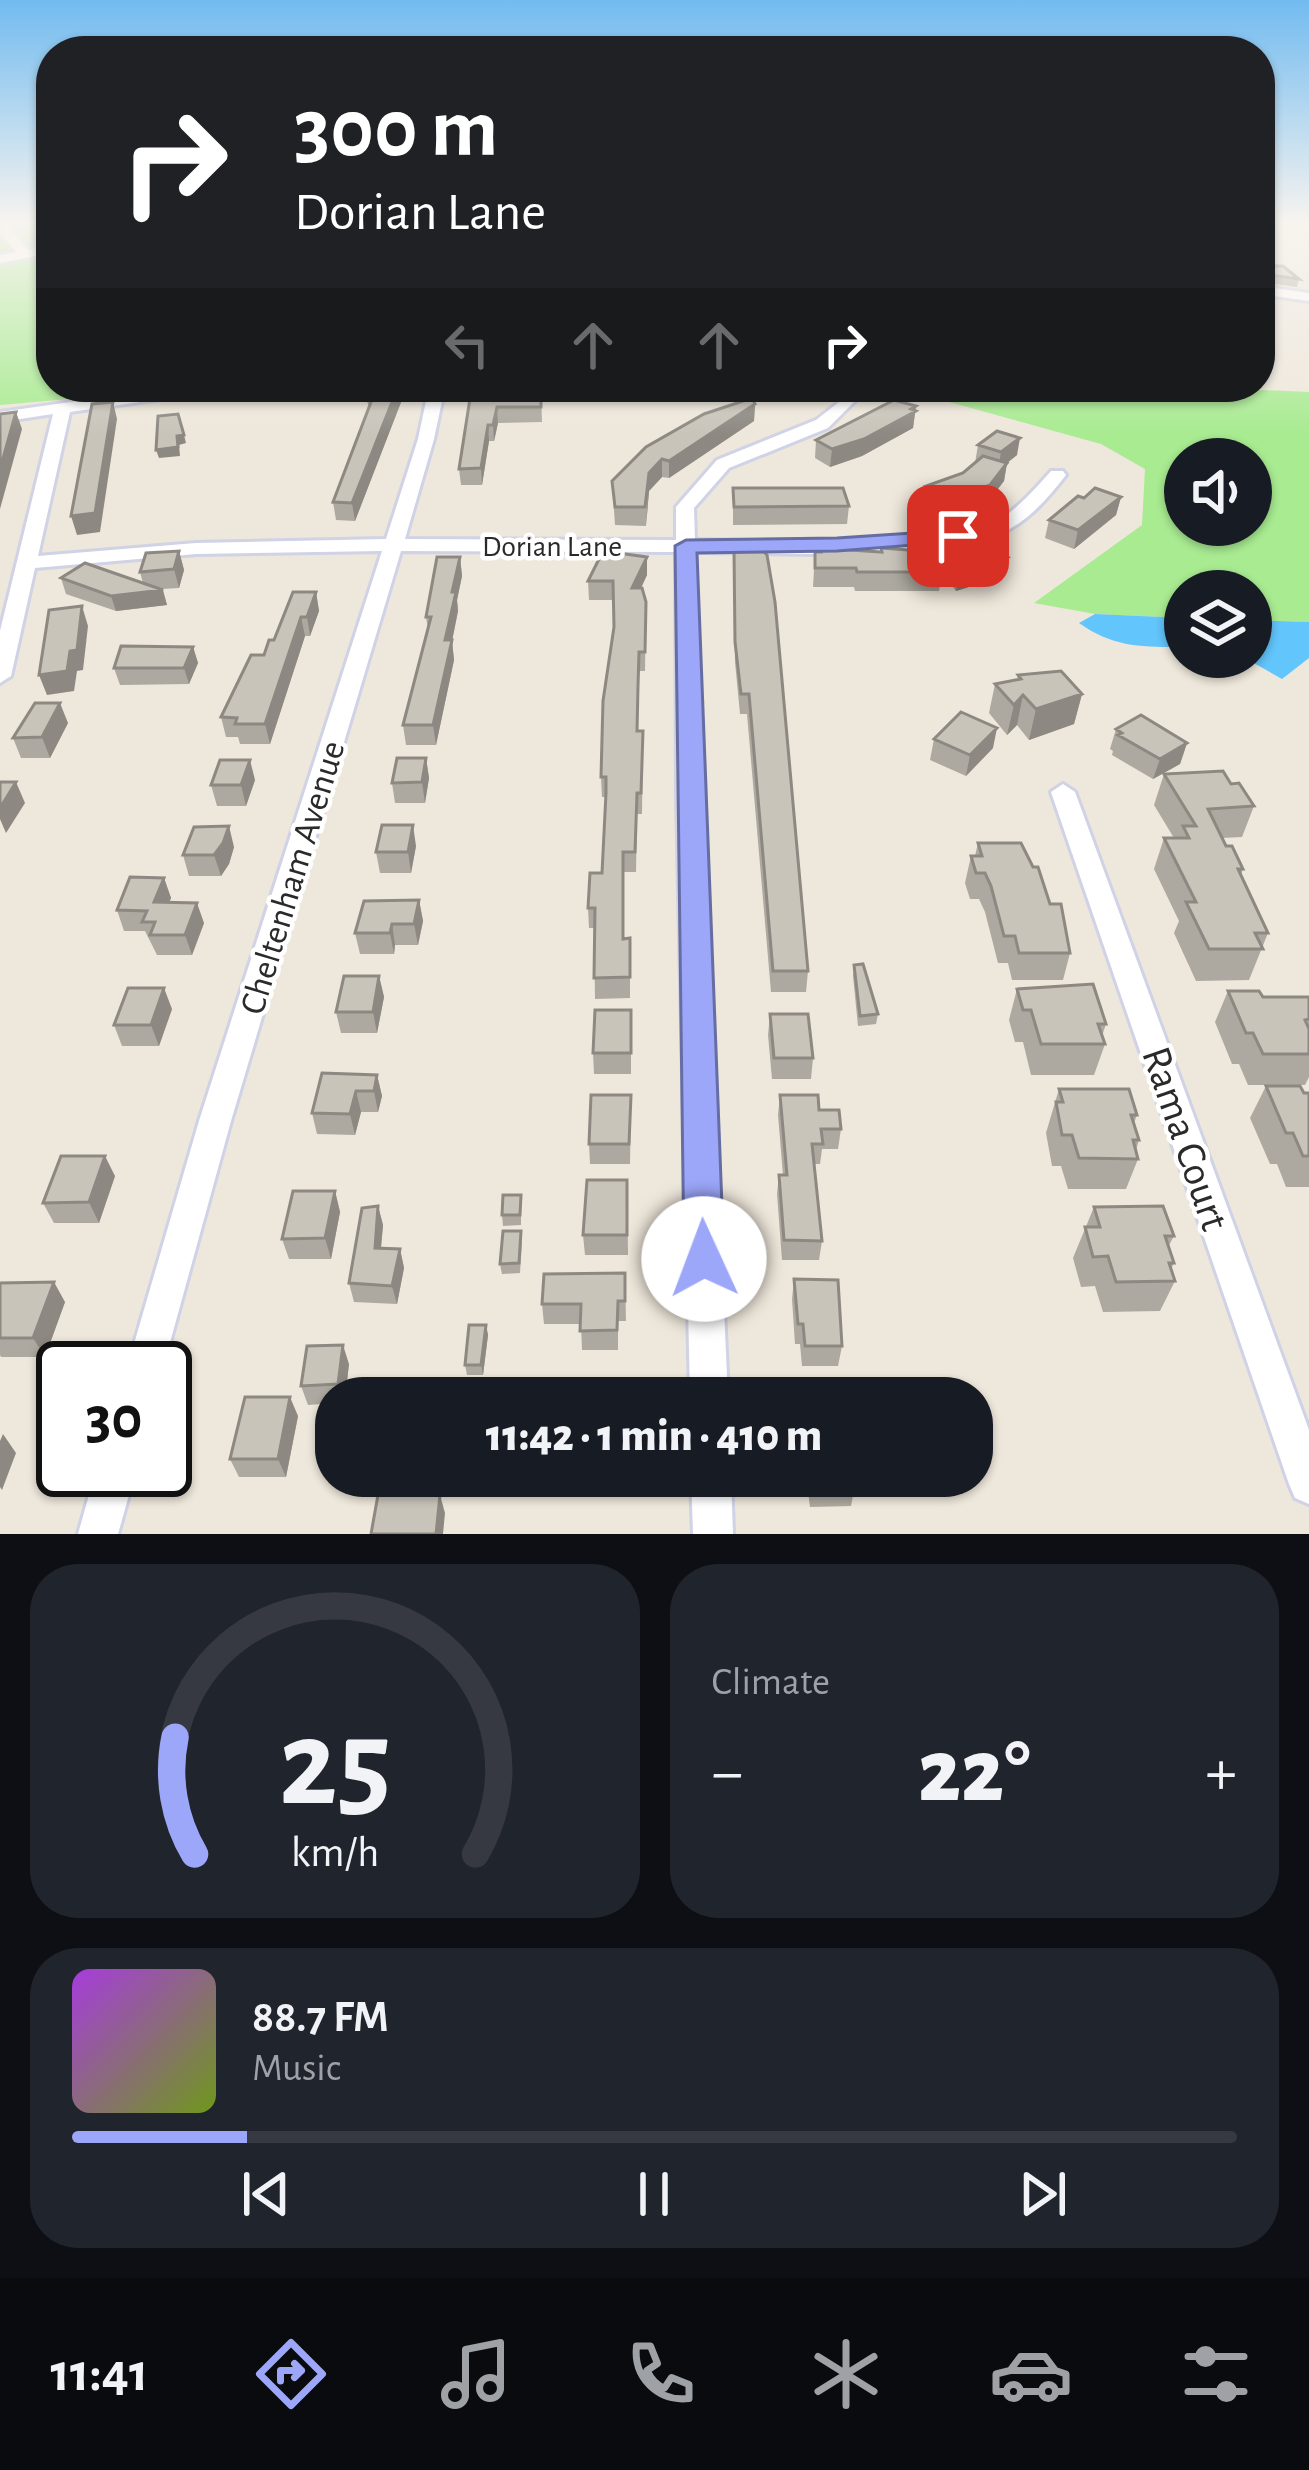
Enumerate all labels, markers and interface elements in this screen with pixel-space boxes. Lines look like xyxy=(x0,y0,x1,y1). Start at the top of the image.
icon: right xyxy=(96,84,252,240)
text: 300 m xyxy=(294,88,498,172)
text: Dorian Lane xyxy=(294,186,546,240)
icon: left xyxy=(434,312,500,378)
icon: ahead xyxy=(560,312,626,378)
icon: ahead xyxy=(686,312,752,378)
icon: right xyxy=(812,312,878,378)
map controls xyxy=(1164,438,1272,678)
button: sound xyxy=(1164,438,1272,546)
pin xyxy=(907,485,1009,587)
icon: arrive xyxy=(925,503,991,569)
street label: Dorian Lane xyxy=(482,532,622,562)
button: layers xyxy=(1164,570,1272,678)
street label: Cheltenham Avenue xyxy=(234,737,352,1019)
street label: Rama Court xyxy=(1134,1042,1236,1236)
position arrow xyxy=(641,1196,767,1322)
speed limit sign: 30 xyxy=(36,1341,192,1497)
text: 11:42 · 1 min · 410 m xyxy=(486,1414,822,1459)
text: Climate xyxy=(712,1663,830,1702)
text: 25 xyxy=(278,1703,391,1828)
text: 22° xyxy=(918,1728,1031,1818)
text: − xyxy=(712,1740,743,1806)
text: + xyxy=(1205,1740,1237,1806)
text: km/h xyxy=(291,1832,379,1875)
text: 88.7 FM xyxy=(252,1995,389,2040)
text: Music xyxy=(252,2049,341,2088)
icon: previous xyxy=(233,2161,299,2227)
icon: pause xyxy=(621,2161,687,2227)
icon: next xyxy=(1010,2161,1076,2227)
icon: directions xyxy=(249,2332,333,2416)
icon: music xyxy=(434,2332,518,2416)
icon: phone xyxy=(619,2332,703,2416)
icon: climate xyxy=(804,2332,888,2416)
icon: car xyxy=(989,2332,1073,2416)
icon: filters xyxy=(1174,2332,1258,2416)
text: 11:41 xyxy=(51,2347,148,2401)

